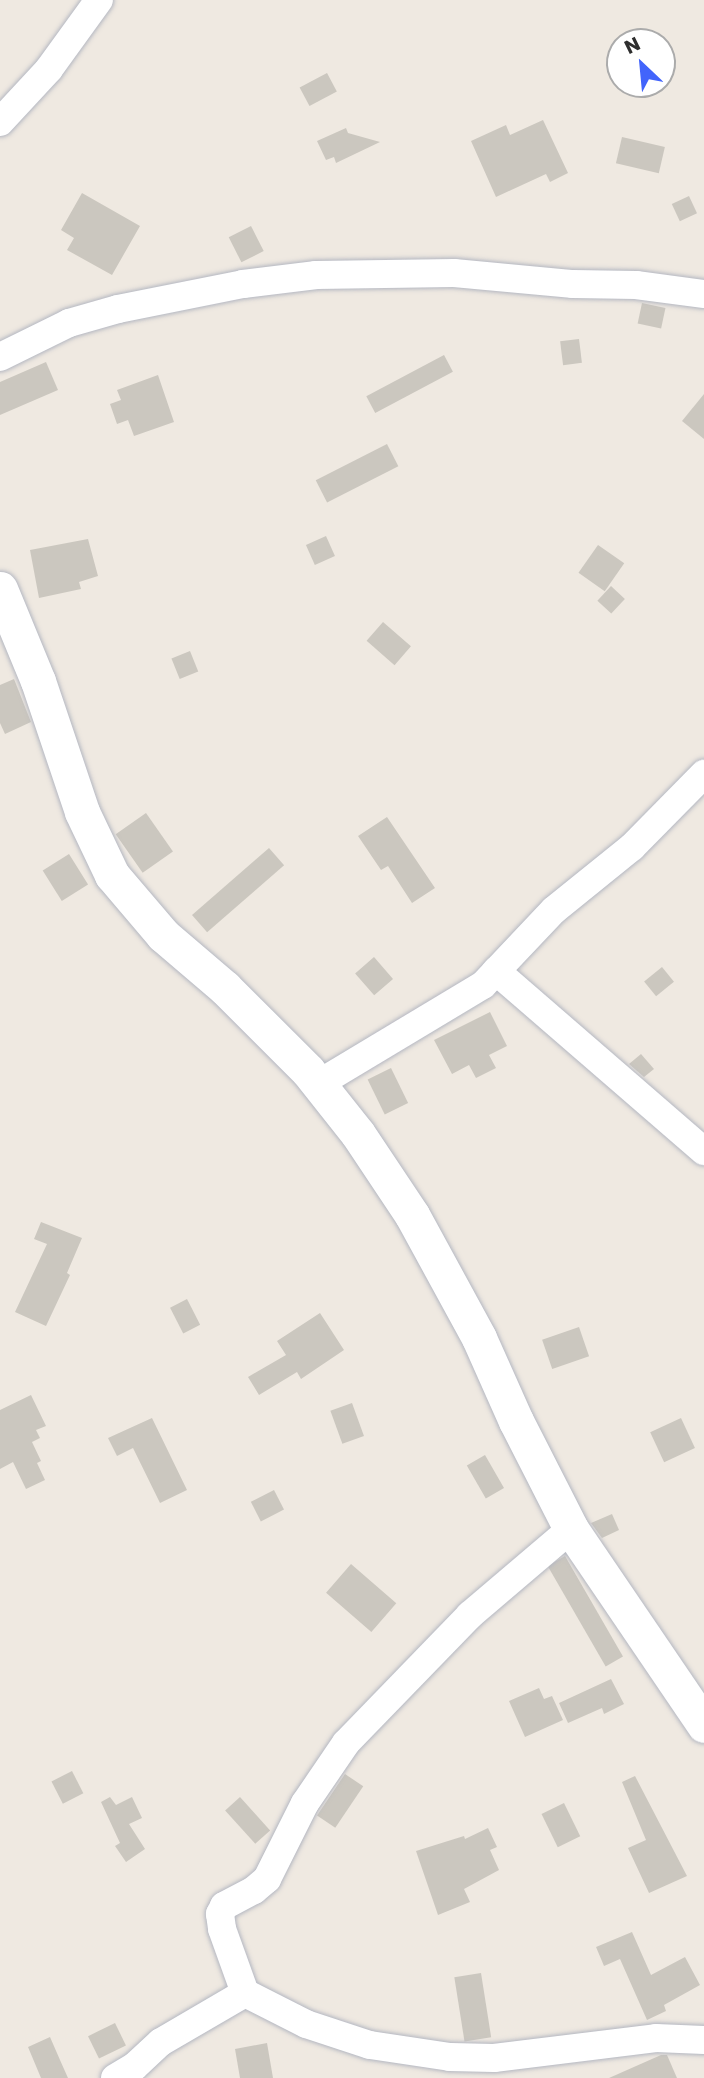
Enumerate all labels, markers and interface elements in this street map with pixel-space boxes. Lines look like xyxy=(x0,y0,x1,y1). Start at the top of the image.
north arrow xyxy=(606,28,676,98)
text: N xyxy=(620,30,645,61)

